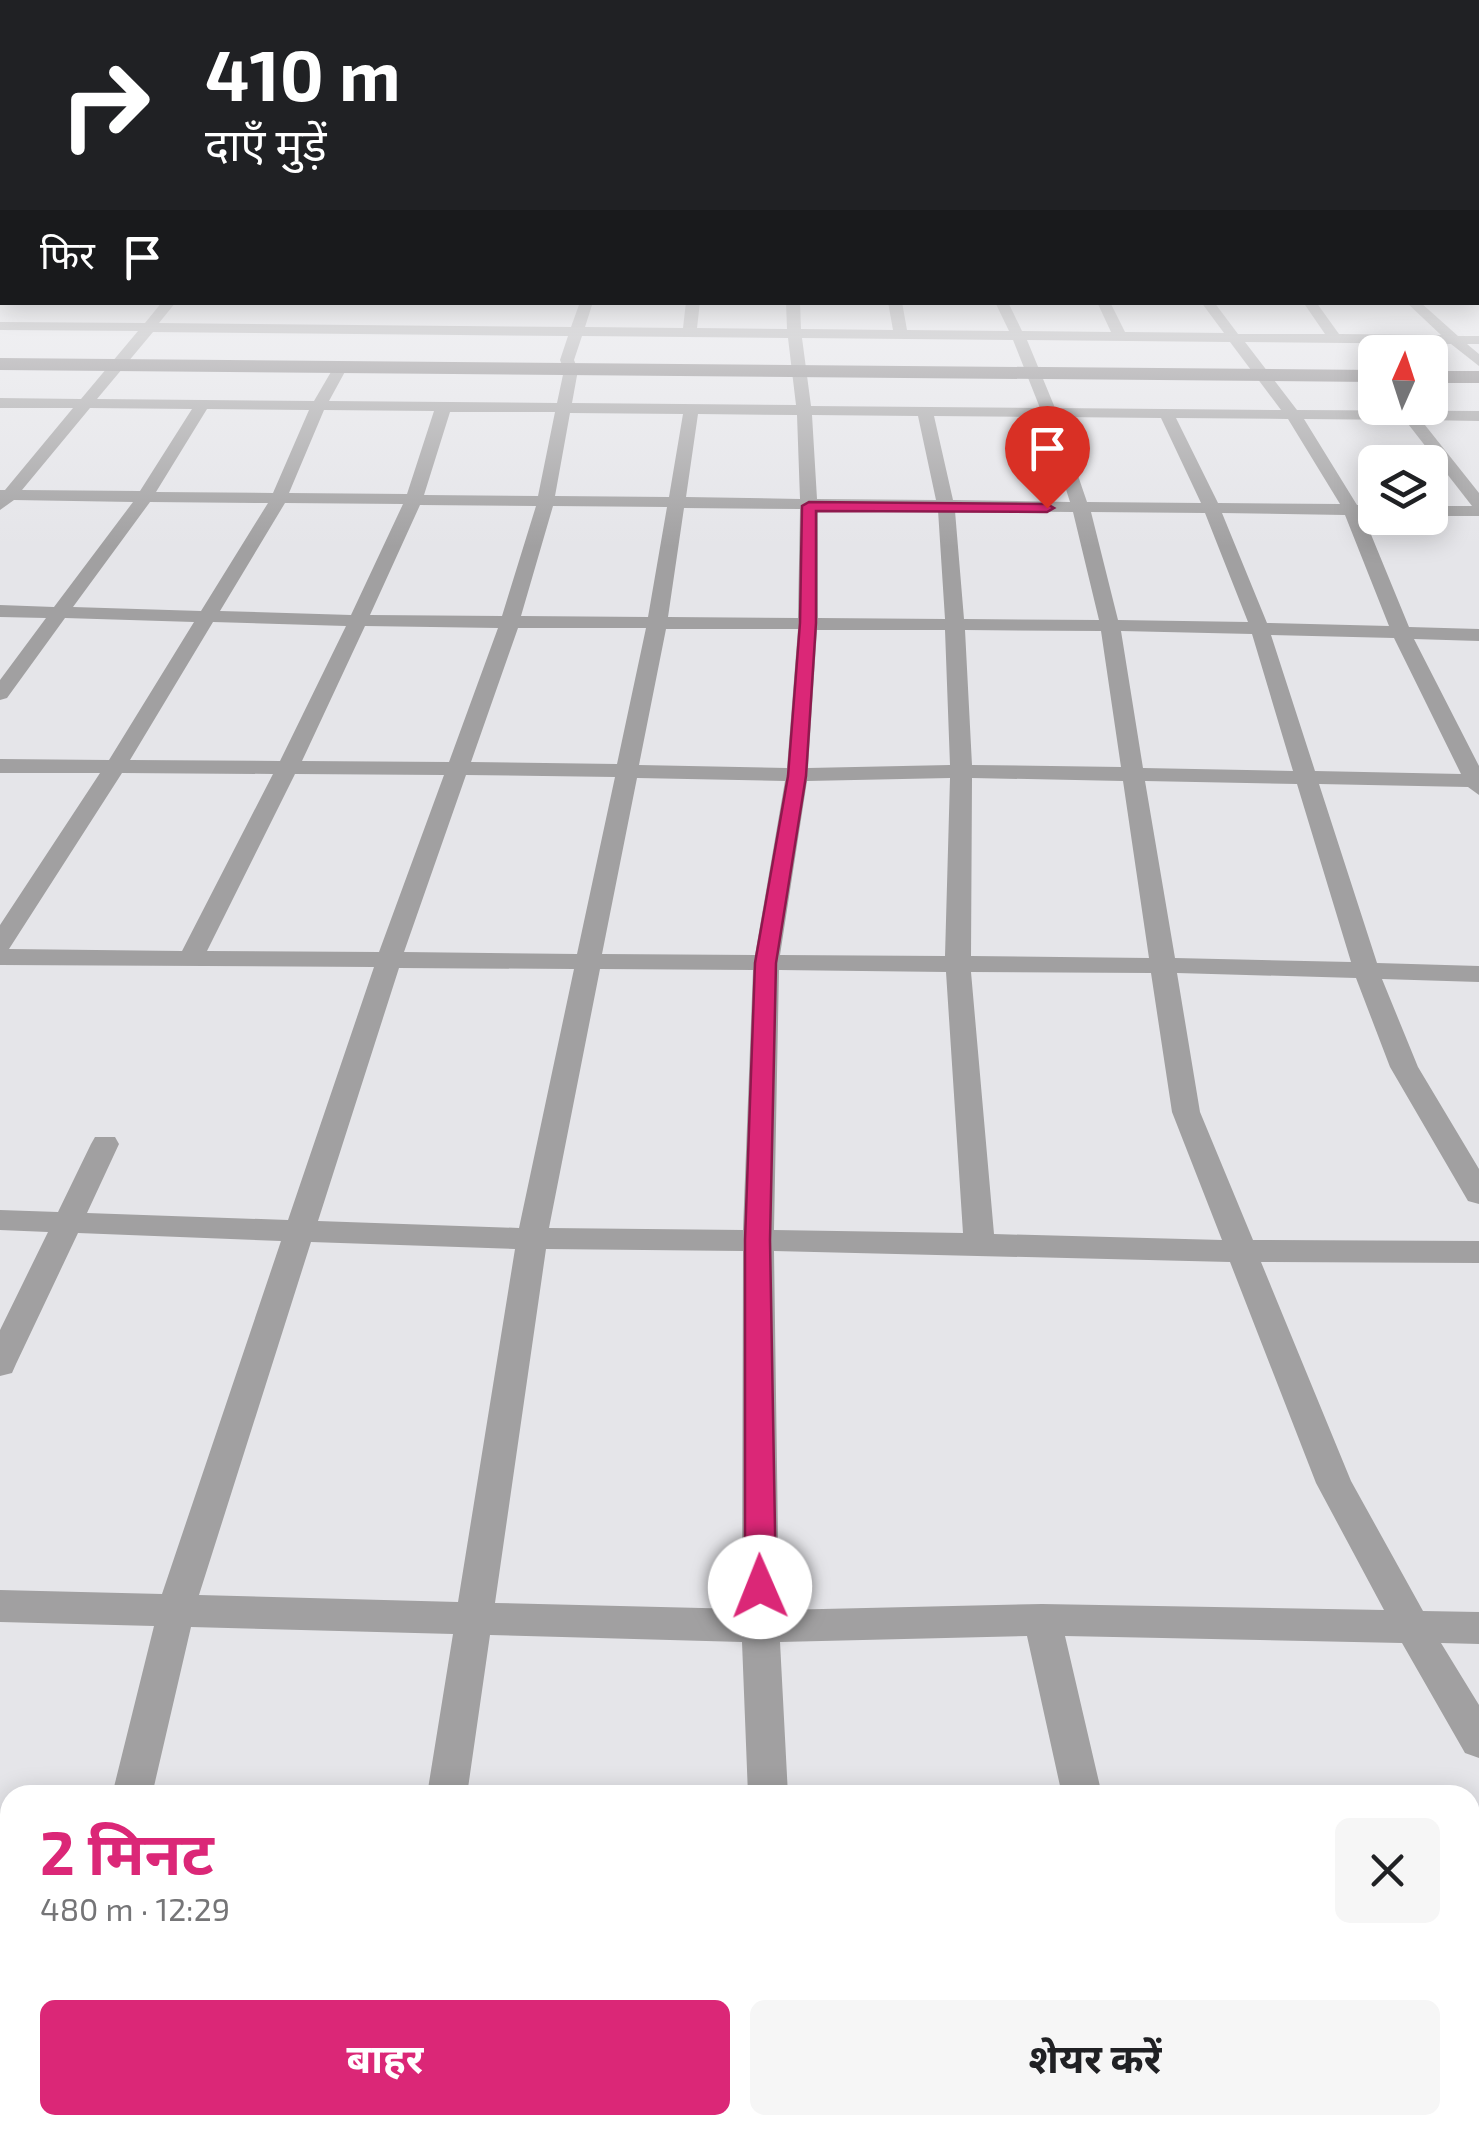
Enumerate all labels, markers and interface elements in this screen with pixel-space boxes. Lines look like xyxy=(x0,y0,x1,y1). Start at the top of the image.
text: 410 m xyxy=(205,31,401,115)
icon: right xyxy=(40,40,170,170)
text: दाएँ मुड़ें xyxy=(205,116,326,170)
icon: arrive xyxy=(115,230,170,285)
text: फिर xyxy=(40,231,95,277)
north arrow xyxy=(1358,335,1448,425)
map controls xyxy=(1358,335,1448,535)
pin xyxy=(1005,406,1090,509)
icon: arrive xyxy=(1020,421,1075,476)
button: layers xyxy=(1358,445,1448,535)
position arrow xyxy=(708,1535,812,1639)
text: 2 मिनट xyxy=(40,1815,214,1887)
button: close xyxy=(1335,1818,1440,1923)
text: 480 m · 12:29 xyxy=(40,1889,230,1927)
button: बाहर xyxy=(40,2000,730,2115)
button: शेयर करें xyxy=(750,2000,1440,2115)

